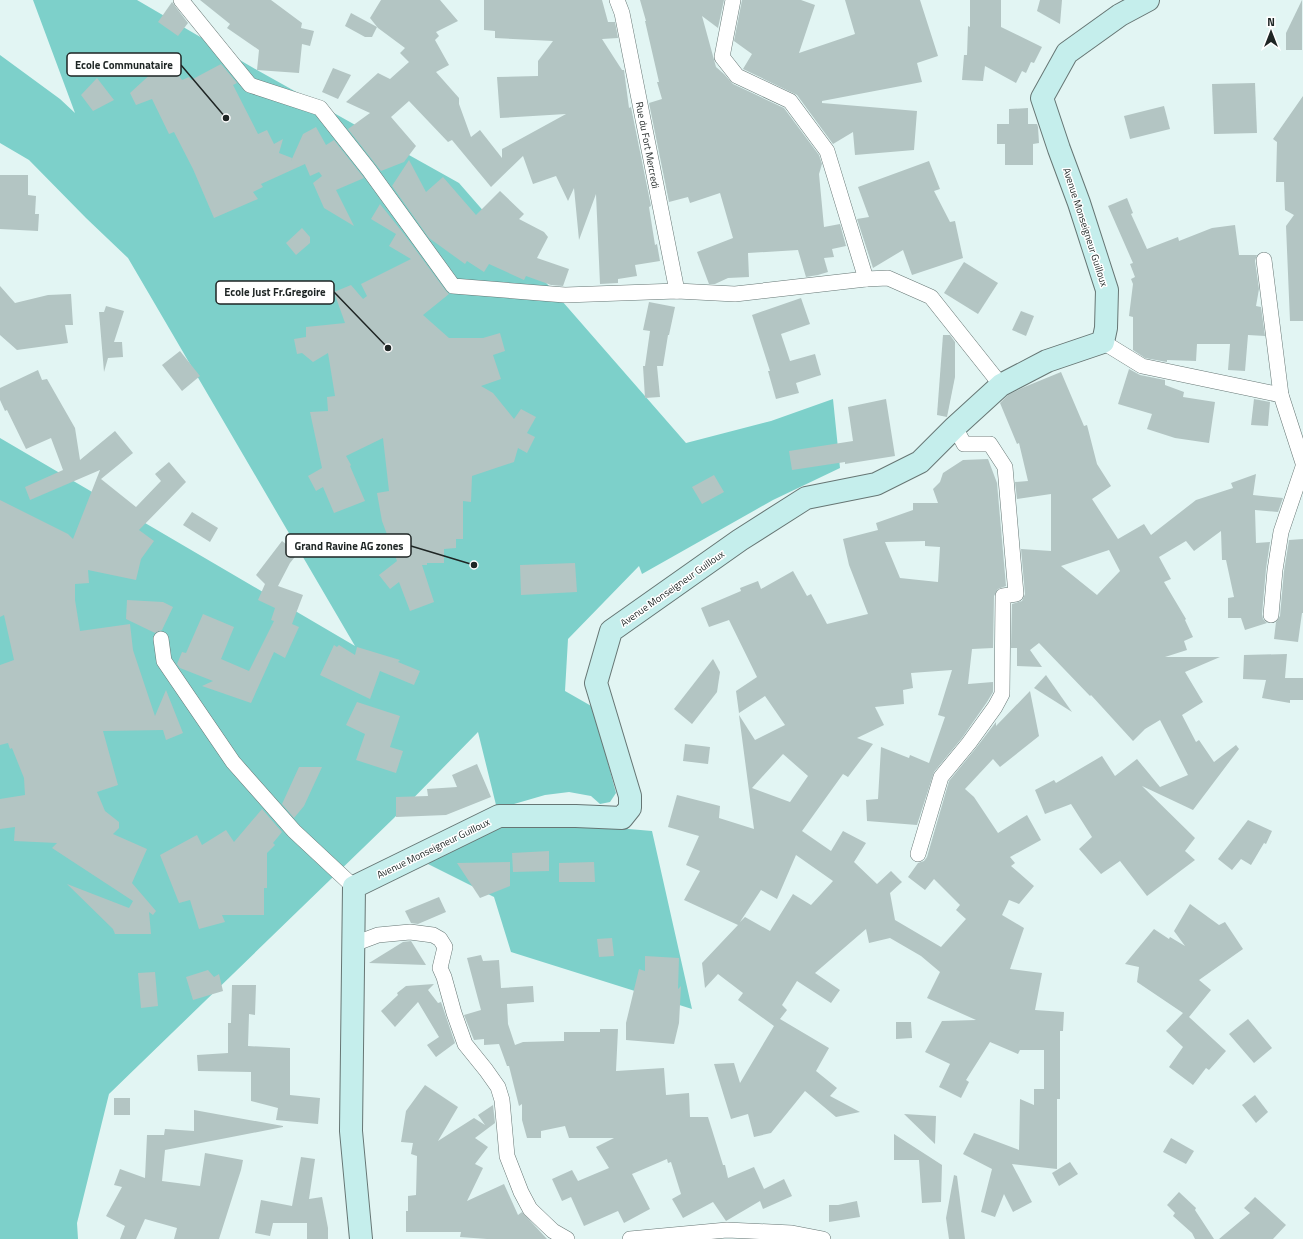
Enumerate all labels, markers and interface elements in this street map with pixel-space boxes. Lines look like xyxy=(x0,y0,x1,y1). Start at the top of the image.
north arrow xyxy=(1251,12,1291,52)
text: N xyxy=(1267,14,1275,30)
callout: Ecole Communataire xyxy=(67,53,181,76)
text: Ecole Communataire xyxy=(75,57,173,73)
street label: Rue du Fort Mercredi xyxy=(632,100,663,190)
street label: Avenue Monseigneur Guilloux xyxy=(1059,166,1112,289)
callout: Ecole Just Fr.Gregoire xyxy=(216,281,334,304)
text: Ecole Just Fr.Gregoire xyxy=(224,284,326,300)
callout: Grand Ravine AG zones xyxy=(286,534,411,557)
text: Grand Ravine AG zones xyxy=(294,538,404,554)
street label: Avenue Monseigneur Guilloux xyxy=(617,546,728,630)
street label: Avenue Monseigneur Guilloux xyxy=(374,814,493,882)

